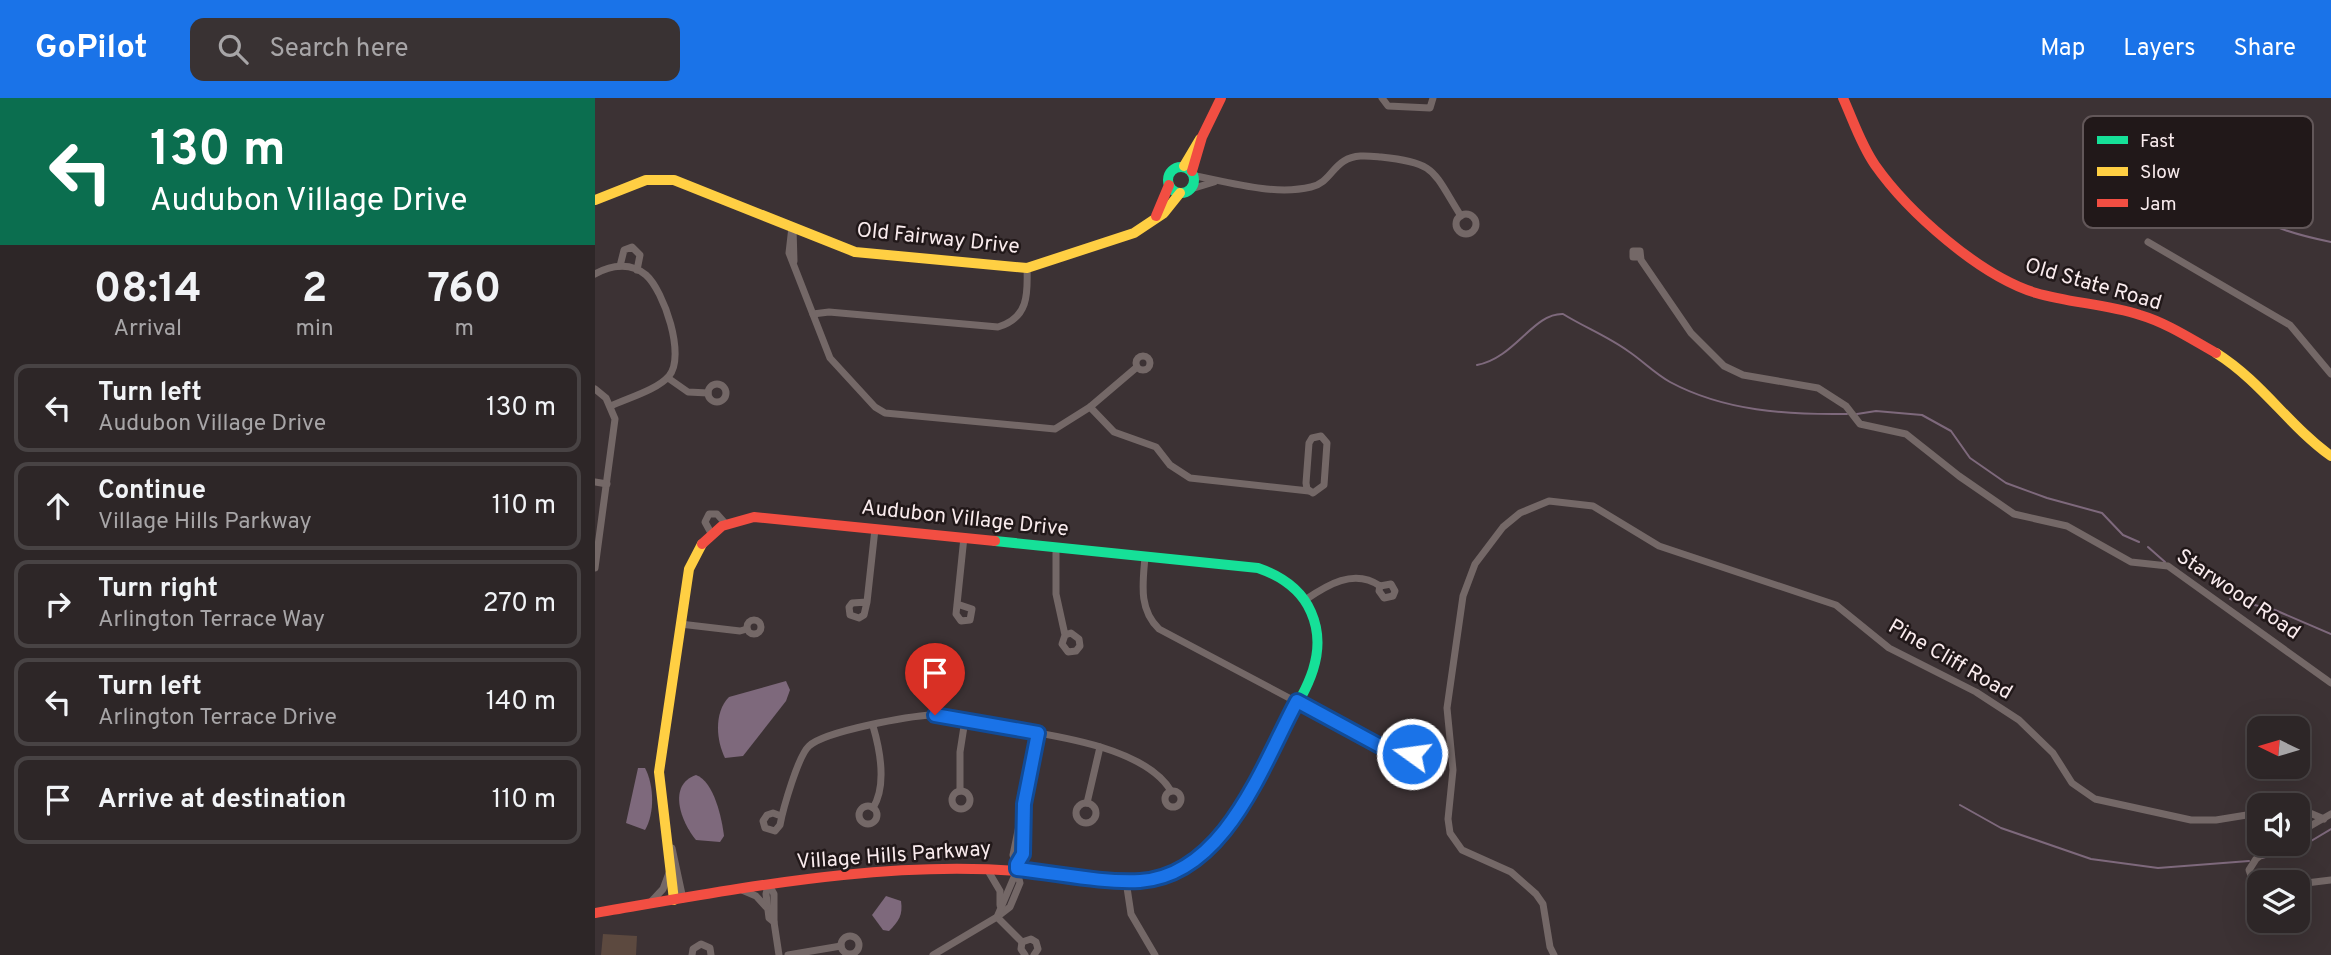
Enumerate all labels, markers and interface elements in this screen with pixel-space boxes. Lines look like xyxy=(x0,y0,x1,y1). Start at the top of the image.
search box xyxy=(190,18,680,81)
text: GoPilot xyxy=(35,28,148,70)
icon: search xyxy=(214,30,252,68)
text: Search here xyxy=(270,33,408,66)
text: Map xyxy=(2040,34,2085,64)
text: Layers xyxy=(2123,34,2195,64)
text: Share xyxy=(2233,34,2296,64)
legend xyxy=(2083,116,2313,228)
text: 130 m xyxy=(150,121,286,183)
icon: left xyxy=(35,126,126,217)
text: Fast xyxy=(2140,130,2175,154)
text: Slow xyxy=(2140,161,2180,185)
text: Audubon Village Drive xyxy=(150,182,467,222)
text: Jam xyxy=(2140,193,2177,217)
street label: Old Fairway Drive xyxy=(855,217,1021,261)
street label: Old State Road xyxy=(2022,253,2164,317)
text: 08:14 xyxy=(94,264,202,317)
text: 2 xyxy=(302,264,327,317)
text: 760 xyxy=(427,264,501,317)
text: Arrival xyxy=(113,315,182,344)
text: min xyxy=(295,315,334,344)
text: m xyxy=(455,315,474,344)
text: Turn left xyxy=(98,377,202,410)
icon: left xyxy=(39,389,77,427)
text: 130 m xyxy=(486,392,556,425)
text: Audubon Village Drive xyxy=(98,410,326,439)
text: Continue xyxy=(98,475,206,508)
icon: ahead xyxy=(39,487,77,525)
text: 110 m xyxy=(492,490,556,523)
street label: Audubon Village Drive xyxy=(860,495,1070,543)
text: Village Hills Parkway xyxy=(98,508,312,537)
street label: Starwood Road xyxy=(2171,544,2305,646)
text: Turn right xyxy=(98,573,218,606)
icon: right xyxy=(39,585,77,623)
text: 270 m xyxy=(483,588,556,621)
text: Arlington Terrace Way xyxy=(98,606,325,635)
street label: Pine Cliff Road xyxy=(1883,614,2017,706)
pin xyxy=(905,643,965,715)
icon: arrive xyxy=(916,654,954,692)
text: Turn left xyxy=(98,671,202,704)
icon: left xyxy=(39,683,77,721)
text: 140 m xyxy=(486,686,556,719)
text: Arlington Terrace Drive xyxy=(98,704,337,733)
north arrow xyxy=(2247,716,2310,779)
map controls xyxy=(2247,716,2310,933)
position arrow xyxy=(1375,717,1449,791)
icon: arrive xyxy=(39,781,77,819)
text: Arrive at destination xyxy=(98,784,346,817)
text: 110 m xyxy=(492,784,556,817)
button: sound xyxy=(2247,793,2310,856)
street label: Village Hills Parkway xyxy=(796,836,992,876)
button: layers xyxy=(2247,870,2310,933)

